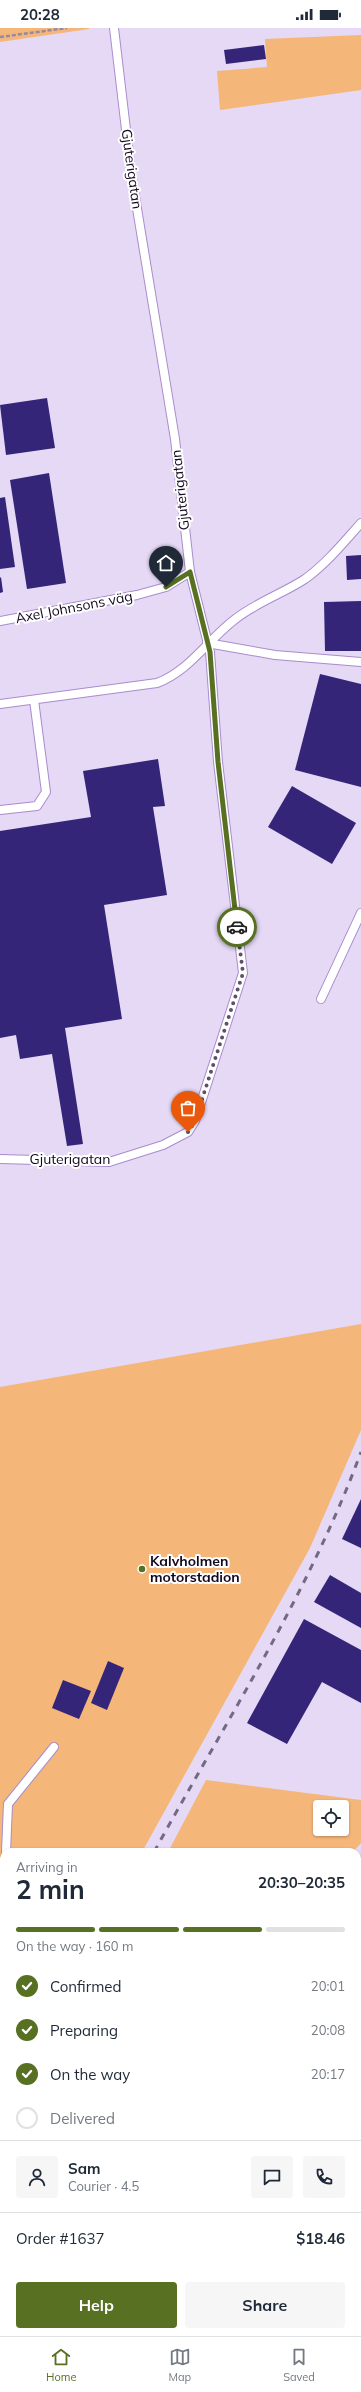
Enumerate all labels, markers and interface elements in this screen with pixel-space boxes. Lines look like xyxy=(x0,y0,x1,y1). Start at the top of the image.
text: 20:28 xyxy=(20,5,60,24)
street label: Gjuterigatan xyxy=(117,128,147,210)
street label: Gjuterigatan xyxy=(167,449,193,531)
pin xyxy=(149,546,183,587)
icon: home xyxy=(155,552,177,574)
street label: Axel Johnsons väg xyxy=(14,587,134,627)
courier xyxy=(217,907,257,947)
icon: car xyxy=(226,916,248,938)
pin xyxy=(171,1091,205,1132)
icon: bag xyxy=(177,1097,199,1119)
street label: Gjuterigatan xyxy=(30,1150,110,1168)
place label: Kalvholmen motorstadion xyxy=(150,1552,240,1586)
marker: Kalvholmen motorstadion xyxy=(137,1564,147,1574)
map controls xyxy=(313,1800,349,1836)
button: locate xyxy=(313,1800,349,1836)
text: Arriving in xyxy=(16,1859,78,1875)
text: 2 min xyxy=(16,1873,85,1906)
text: 20:30–20:35 xyxy=(258,1873,345,1892)
text: On the way · 160 m xyxy=(16,1938,133,1954)
icon: check xyxy=(16,1975,38,1997)
text: Confirmed xyxy=(50,1977,121,1996)
text: 20:01 xyxy=(311,1978,345,1994)
icon: check xyxy=(16,2019,38,2041)
text: Preparing xyxy=(50,2021,118,2040)
text: 20:08 xyxy=(311,2022,345,2038)
icon: check xyxy=(16,2063,38,2085)
text: On the way xyxy=(50,2065,130,2084)
text: 20:17 xyxy=(311,2066,345,2082)
text: Delivered xyxy=(50,2109,115,2128)
button: person xyxy=(16,2156,58,2198)
button: chat xyxy=(251,2156,293,2198)
button: phone xyxy=(303,2156,345,2198)
text: Sam xyxy=(68,2159,100,2178)
text: Courier · 4.5 xyxy=(68,2178,139,2194)
text: Order #1637 xyxy=(16,2229,104,2248)
text: $18.46 xyxy=(296,2229,345,2248)
button: Help xyxy=(16,2282,177,2328)
button: Share xyxy=(185,2282,345,2328)
tab: Home xyxy=(46,2346,76,2384)
tab: Map xyxy=(168,2346,191,2384)
tab: Saved xyxy=(283,2346,315,2384)

